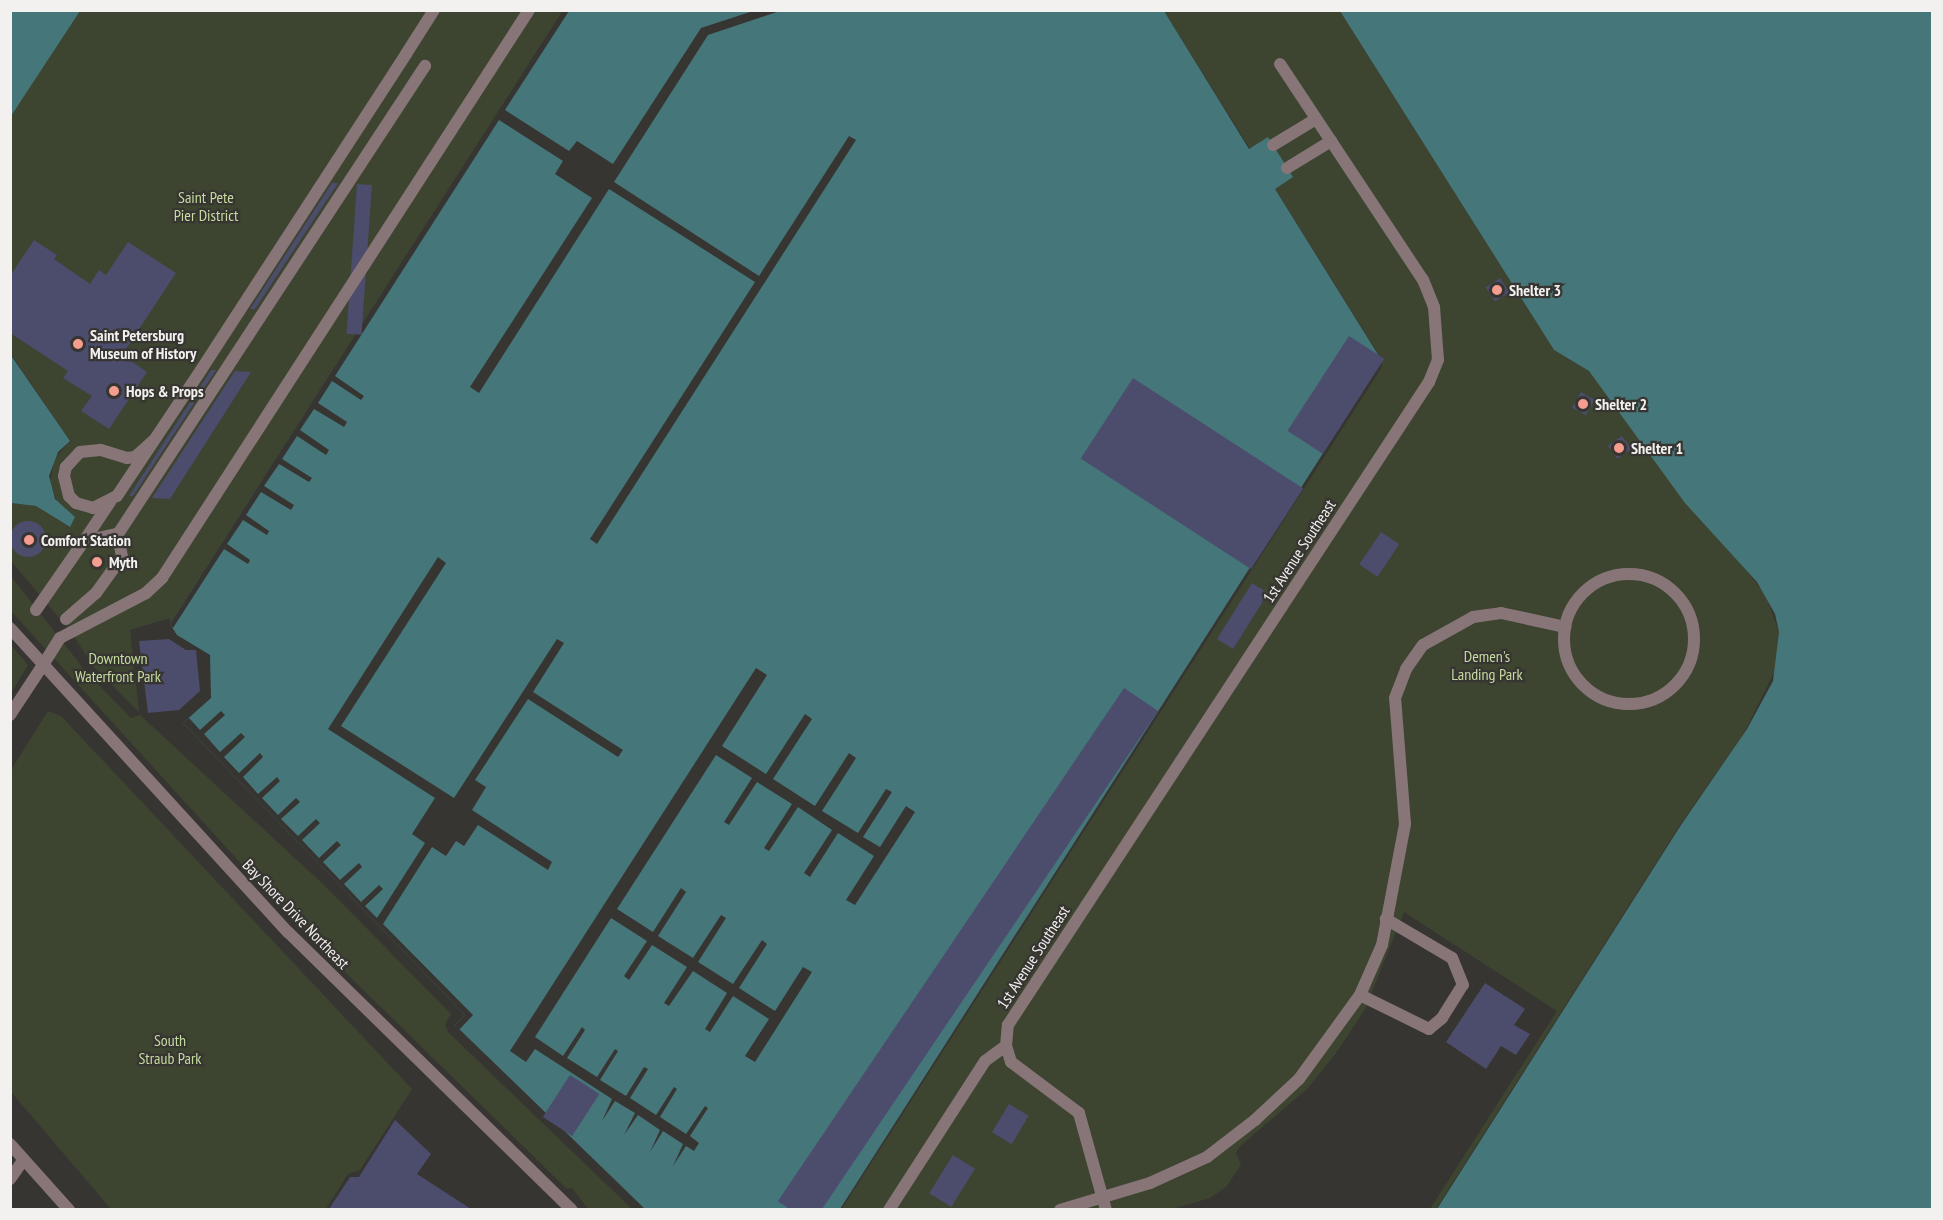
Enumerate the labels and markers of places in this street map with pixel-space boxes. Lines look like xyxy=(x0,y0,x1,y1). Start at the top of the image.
place label: Shelter 3 xyxy=(1509,280,1561,300)
marker: Shelter 3 xyxy=(1490,283,1504,297)
place label: Saint Petersburg Museum of History xyxy=(90,325,196,363)
marker: Saint Petersburg Museum of History xyxy=(71,337,85,351)
place label: Hops & Props xyxy=(126,381,204,401)
marker: Hops & Props xyxy=(107,384,121,398)
place label: Shelter 2 xyxy=(1595,394,1647,414)
marker: Shelter 2 xyxy=(1576,397,1590,411)
place label: Shelter 1 xyxy=(1631,438,1683,458)
marker: Shelter 1 xyxy=(1612,441,1626,455)
place label: Comfort Station xyxy=(41,530,131,550)
marker: Comfort Station xyxy=(22,533,36,547)
place label: Myth xyxy=(109,552,138,572)
marker: Myth xyxy=(90,555,104,569)

